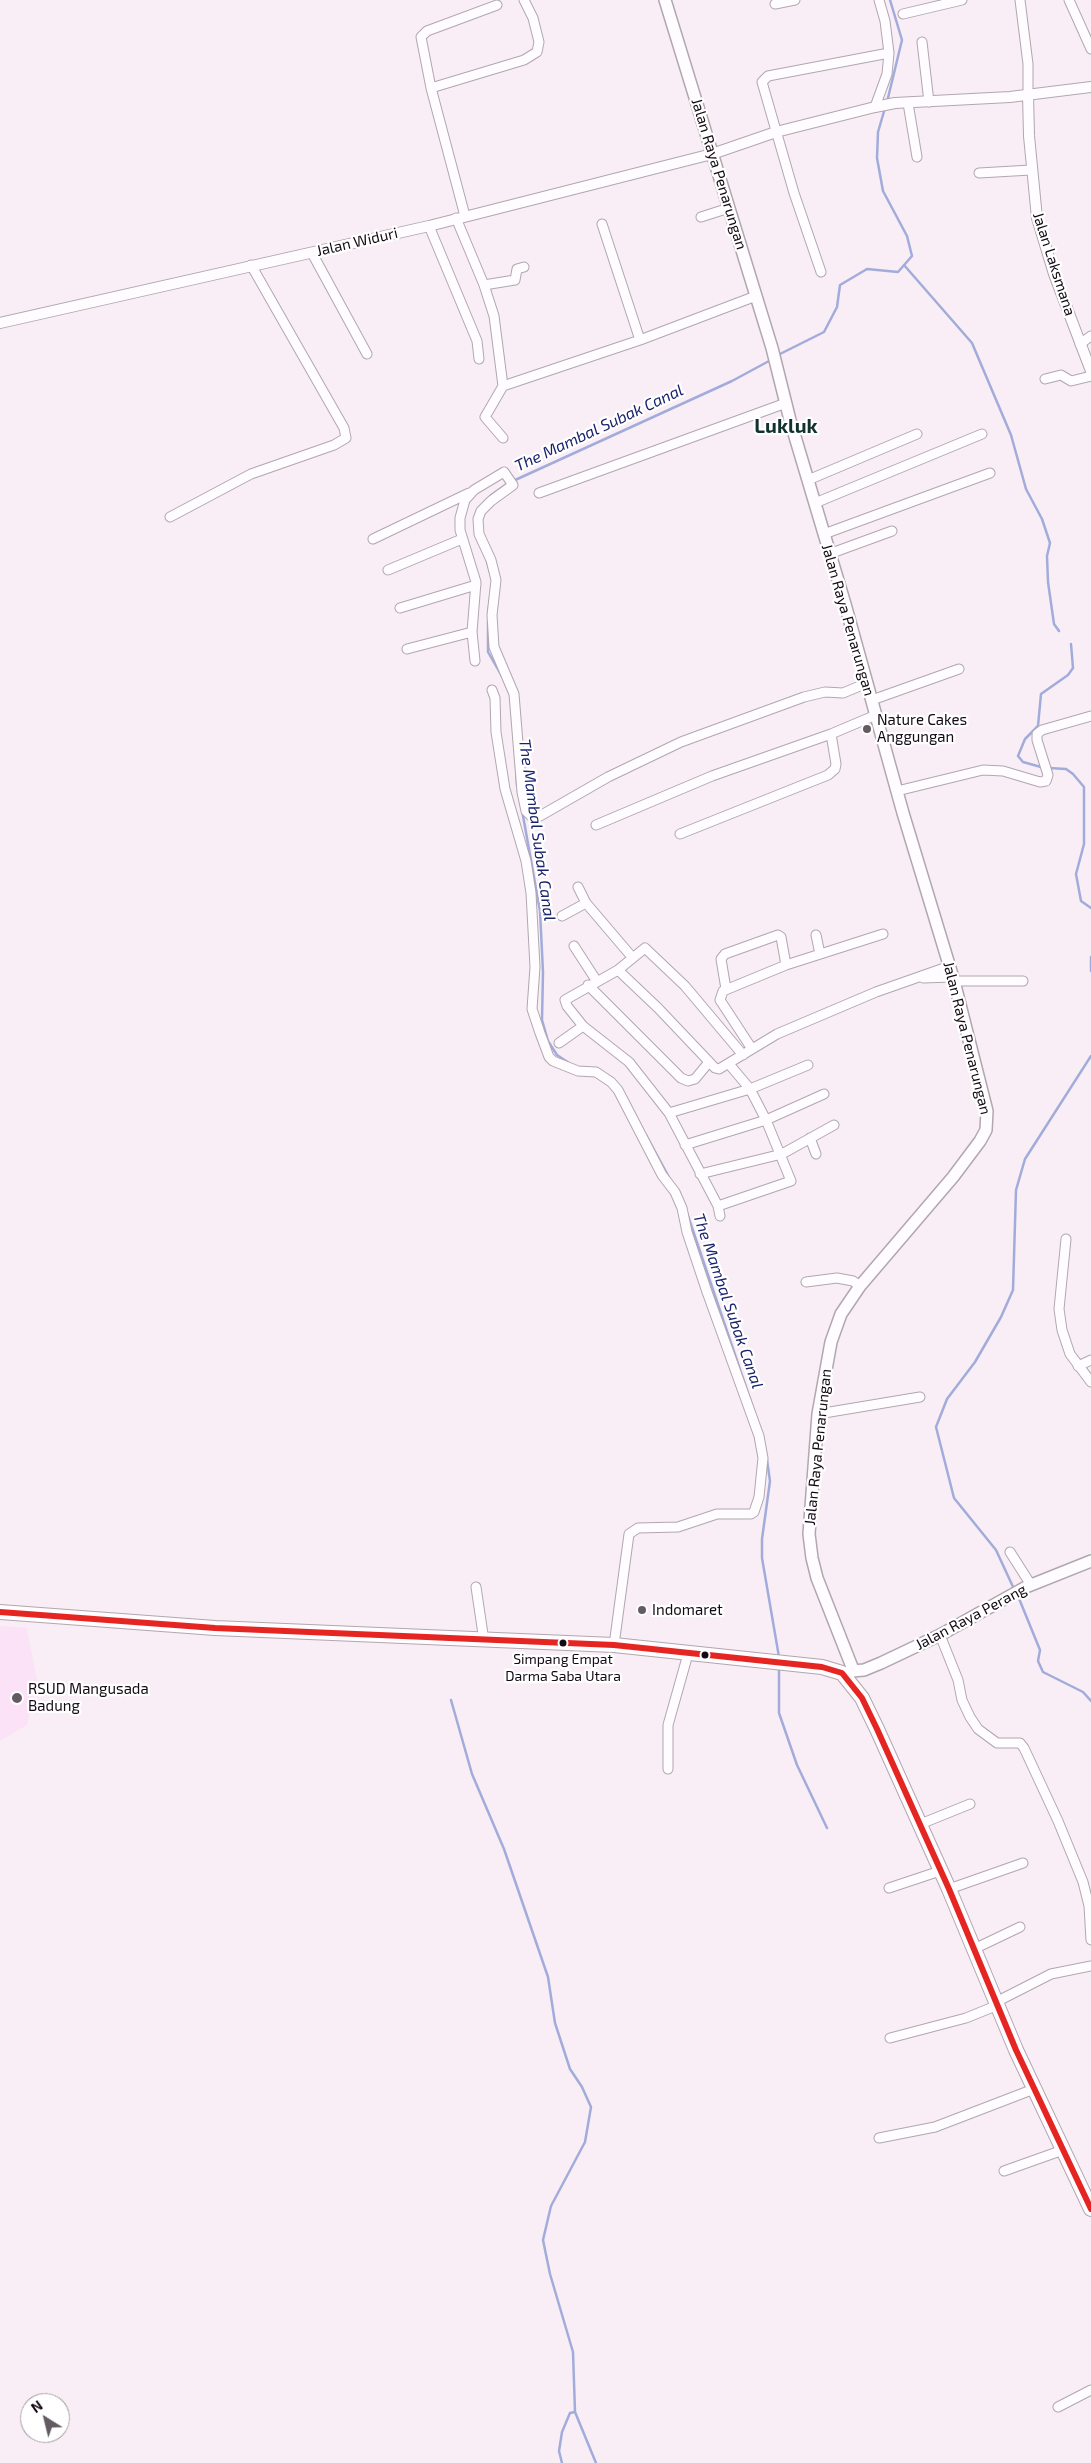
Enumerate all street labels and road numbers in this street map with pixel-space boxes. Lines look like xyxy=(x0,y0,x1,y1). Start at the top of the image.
street label: Jalan Raya Penarungan xyxy=(687,96,751,252)
street label: Jalan Laksmana xyxy=(1029,210,1079,318)
street label: Jalan Widuri xyxy=(315,224,399,260)
street label: Jalan Raya Penarungan xyxy=(818,542,878,698)
street label: Jalan Raya Penarungan xyxy=(939,959,995,1117)
street label: Jalan Raya Penarungan xyxy=(801,1368,835,1526)
street label: Jalan Raya Perang xyxy=(912,1580,1030,1654)

